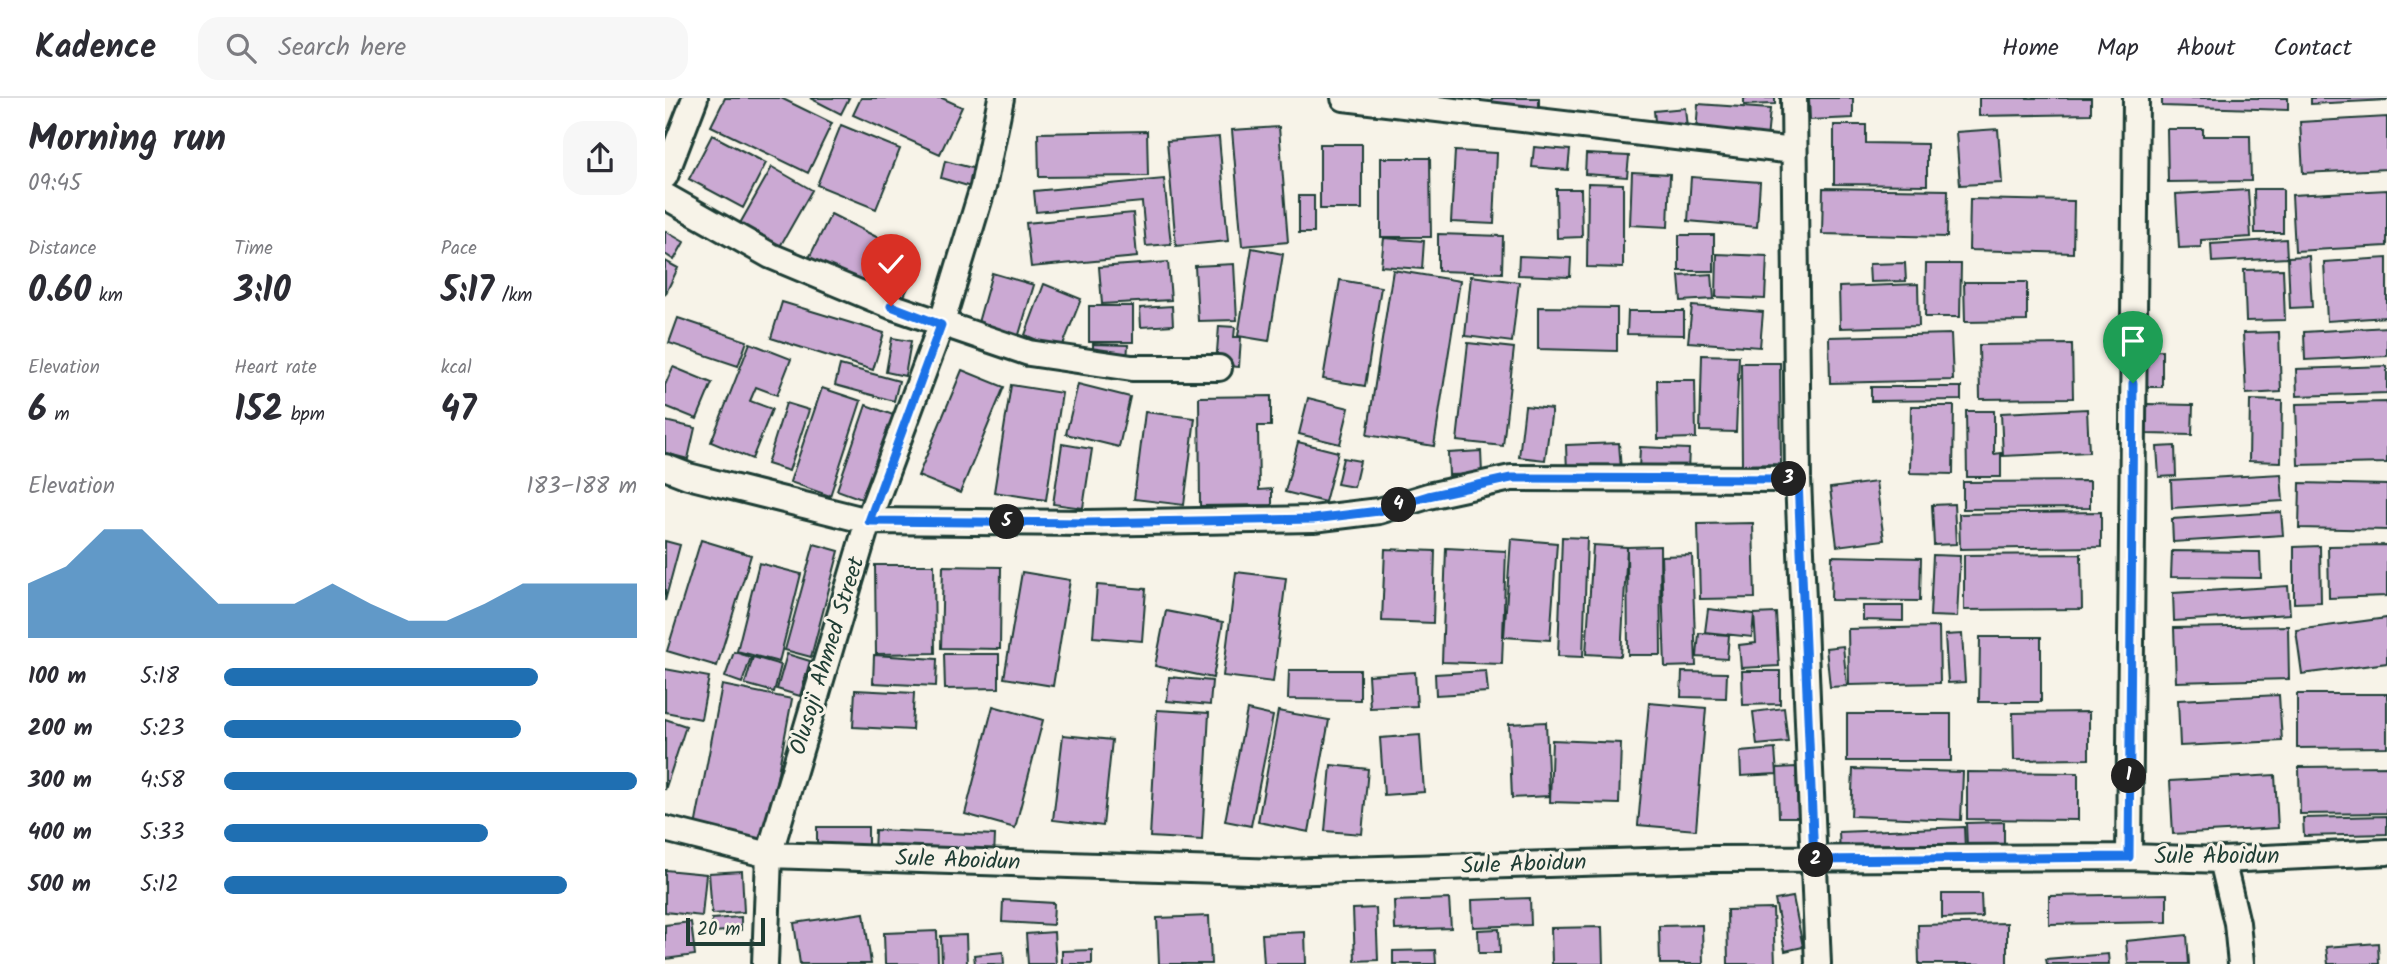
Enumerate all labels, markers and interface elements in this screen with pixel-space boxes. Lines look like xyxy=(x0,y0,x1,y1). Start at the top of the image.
search box xyxy=(198,17,688,80)
text: Kadence xyxy=(35,22,156,75)
text: Search here xyxy=(278,27,406,69)
icon: search xyxy=(222,29,260,67)
text: Home xyxy=(2002,29,2059,68)
text: Map xyxy=(2097,29,2139,68)
text: About xyxy=(2177,29,2235,68)
text: Contact xyxy=(2273,29,2352,68)
text: Morning run xyxy=(28,110,226,170)
button: share xyxy=(563,121,637,195)
text: 09:45 xyxy=(28,166,81,202)
text: Distance xyxy=(28,234,96,264)
text: Time xyxy=(234,234,273,264)
text: Pace xyxy=(441,234,477,264)
pin xyxy=(861,234,921,306)
icon: check xyxy=(872,245,910,283)
text: 0.60 xyxy=(28,264,91,320)
text: 3:10 xyxy=(234,264,291,320)
text: 5:17 xyxy=(441,264,494,320)
text: km xyxy=(91,281,123,311)
text: /km xyxy=(494,281,532,311)
pin xyxy=(2103,311,2163,383)
icon: arrive xyxy=(2114,322,2152,360)
text: Elevation xyxy=(28,353,100,383)
text: Heart rate xyxy=(234,353,317,383)
text: kcal xyxy=(441,353,472,383)
text: 6 xyxy=(28,383,47,439)
text: 152 xyxy=(234,383,283,439)
text: 47 xyxy=(441,383,476,439)
text: m xyxy=(47,400,70,430)
text: bpm xyxy=(283,400,325,430)
pin: 3 xyxy=(1771,462,1807,496)
text: 3 xyxy=(1783,463,1794,493)
text: Elevation xyxy=(28,469,115,505)
text: 183–188 m xyxy=(526,469,637,505)
pin: 4 xyxy=(1381,488,1417,522)
text: 4 xyxy=(1393,489,1404,519)
pin: 5 xyxy=(989,504,1025,540)
text: 5 xyxy=(1002,506,1011,536)
street label: Olusoji Ahmed Street xyxy=(781,551,876,760)
text: 100 m xyxy=(28,659,86,695)
text: 5:18 xyxy=(140,659,179,695)
text: 200 m xyxy=(28,711,93,747)
text: 5:23 xyxy=(140,711,185,747)
pin: 1 xyxy=(2111,758,2147,794)
text: 1 xyxy=(2126,760,2131,790)
text: 300 m xyxy=(28,763,92,799)
text: 4:58 xyxy=(140,763,185,799)
text: 400 m xyxy=(28,815,92,851)
text: 5:33 xyxy=(140,815,184,851)
street label: Sule Aboidun xyxy=(2154,839,2280,875)
street label: Sule Aboidun xyxy=(895,841,1021,881)
pin: 2 xyxy=(1799,842,1833,878)
text: 2 xyxy=(1810,844,1821,874)
street label: Sule Aboidun xyxy=(1461,845,1587,885)
text: 500 m xyxy=(28,867,91,903)
text: 5:12 xyxy=(140,867,179,903)
scale bar xyxy=(686,915,765,947)
text: 20 m xyxy=(697,915,740,945)

